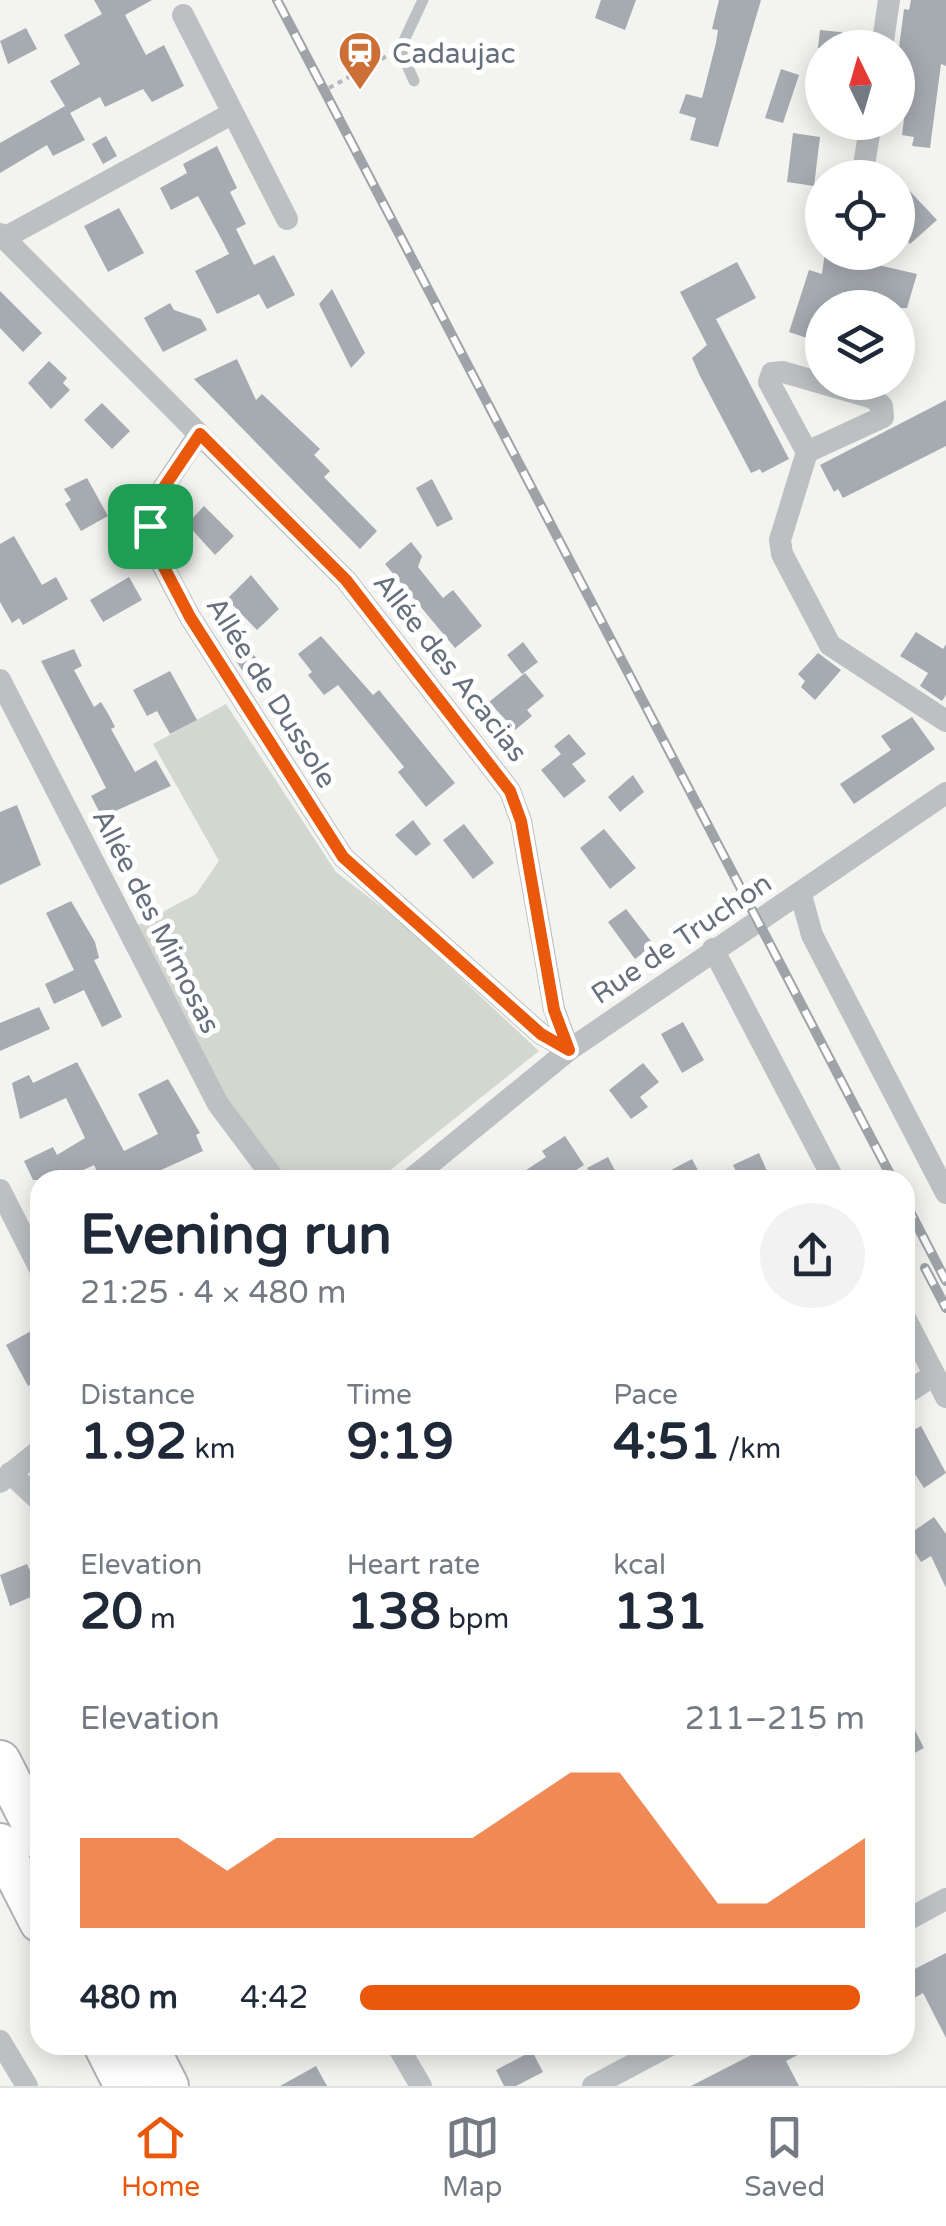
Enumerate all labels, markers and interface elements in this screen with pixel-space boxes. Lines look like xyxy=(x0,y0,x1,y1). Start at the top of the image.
station icon: Cadaujac xyxy=(337,30,383,91)
north arrow xyxy=(805,30,915,140)
map controls xyxy=(805,30,915,400)
place label: Cadaujac xyxy=(392,37,515,71)
button: locate xyxy=(805,160,915,270)
button: layers xyxy=(805,290,915,400)
pin xyxy=(108,484,193,569)
icon: arrive xyxy=(123,499,178,554)
street label: Allée des Acacias xyxy=(366,566,534,769)
street label: Allée de Dussole xyxy=(199,591,344,794)
street label: Allée des Mimosas xyxy=(85,804,227,1039)
street label: Rue de Truchon xyxy=(585,866,778,1012)
text: Evening run xyxy=(80,1203,392,1269)
button: share xyxy=(760,1203,865,1308)
text: 21:25 · 4 × 480 m xyxy=(80,1274,346,1312)
text: Distance xyxy=(80,1378,195,1412)
text: Time xyxy=(347,1378,412,1412)
text: Pace xyxy=(613,1378,678,1412)
text: 1.92 xyxy=(80,1412,187,1472)
text: 9:19 xyxy=(347,1412,454,1472)
text: 4:51 xyxy=(613,1412,721,1472)
text: km xyxy=(187,1432,235,1466)
text: /km xyxy=(721,1432,781,1466)
text: Elevation xyxy=(80,1548,202,1582)
text: Heart rate xyxy=(347,1548,480,1582)
text: kcal xyxy=(613,1548,666,1582)
text: 20 xyxy=(80,1582,143,1642)
text: 138 xyxy=(347,1582,441,1642)
text: 131 xyxy=(613,1582,708,1642)
text: m xyxy=(143,1602,176,1636)
text: bpm xyxy=(441,1602,509,1636)
text: Elevation xyxy=(80,1700,220,1738)
text: 211–215 m xyxy=(685,1700,865,1738)
text: 480 m xyxy=(80,1979,178,2017)
text: 4:42 xyxy=(240,1979,309,2017)
tab: Home xyxy=(121,2110,200,2204)
tab: Map xyxy=(442,2110,502,2204)
tab: Saved xyxy=(744,2110,825,2204)

